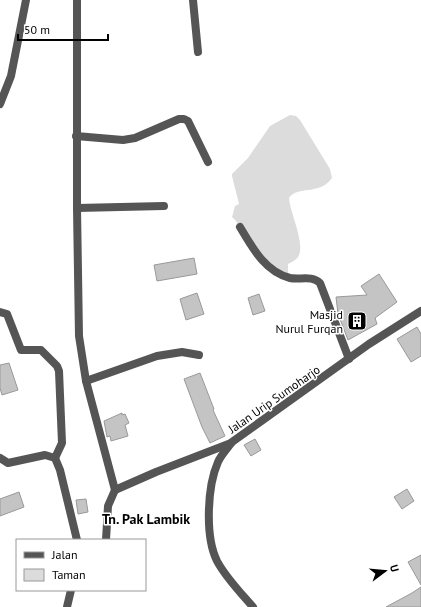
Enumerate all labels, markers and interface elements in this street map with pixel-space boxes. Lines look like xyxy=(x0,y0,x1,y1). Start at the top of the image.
scale bar xyxy=(18,16,108,42)
text: 50 m xyxy=(24,22,50,37)
place label: Masjid Nurul Furqan xyxy=(275,307,343,336)
building icon: Masjid Nurul Furqan xyxy=(346,310,368,332)
street label: Jalan Urip Sumoharjo xyxy=(224,362,323,437)
district label: Tn. Pak Lambik xyxy=(102,510,190,528)
legend xyxy=(16,539,146,591)
text: Jalan xyxy=(51,547,77,562)
north arrow xyxy=(365,551,405,591)
text: U xyxy=(387,563,402,574)
text: Taman xyxy=(52,567,86,582)

